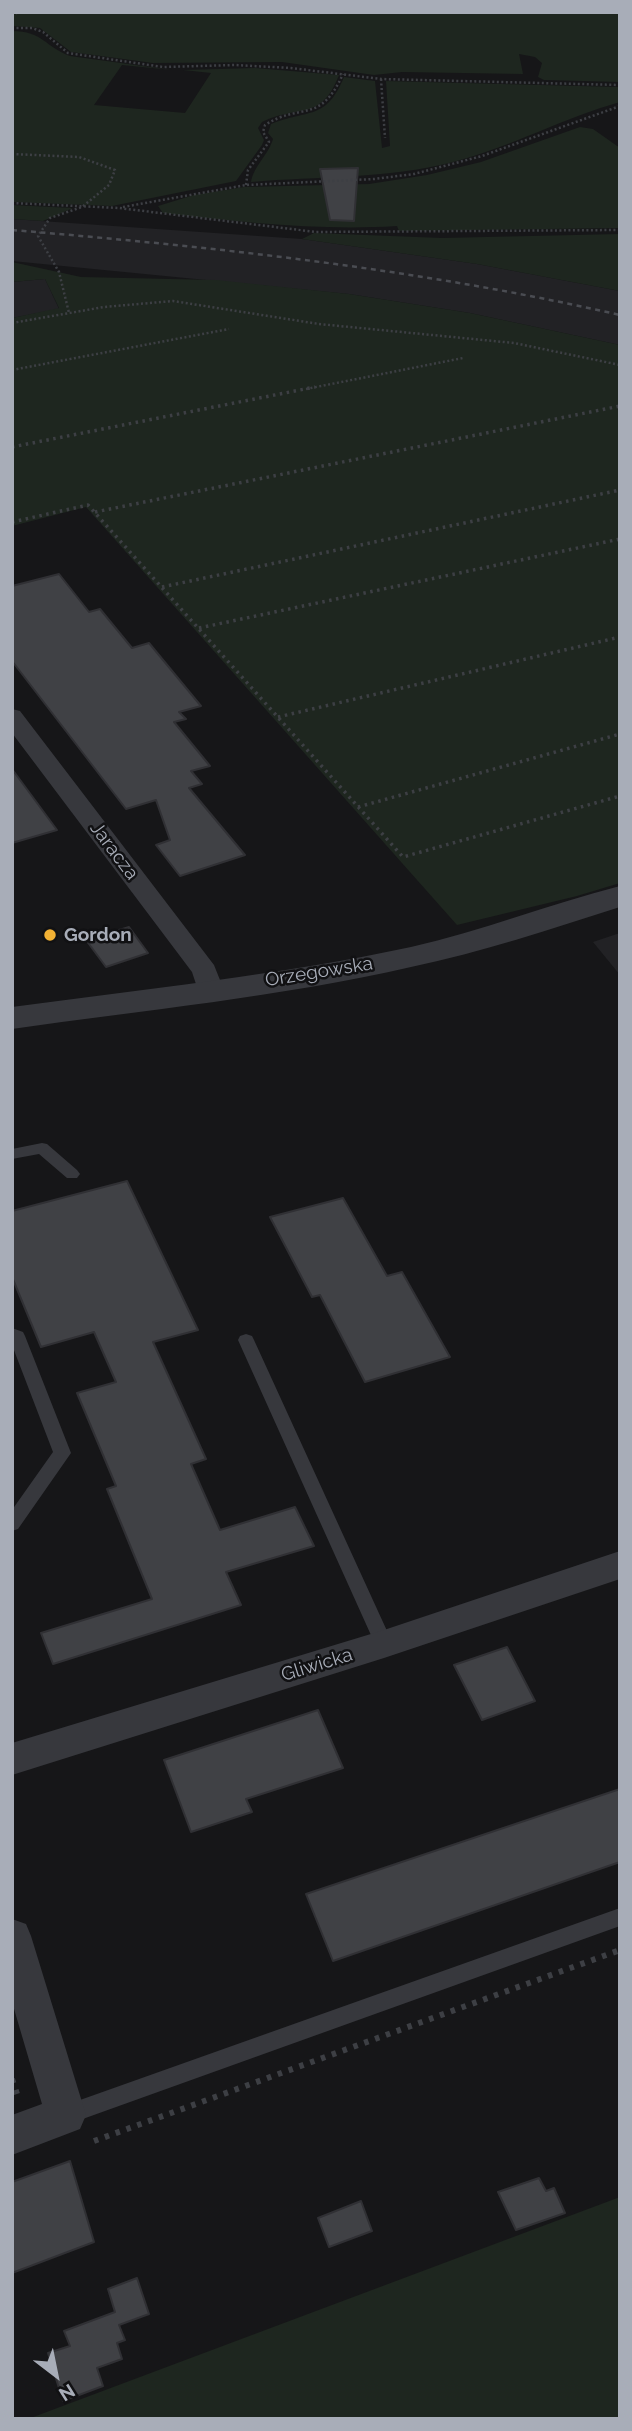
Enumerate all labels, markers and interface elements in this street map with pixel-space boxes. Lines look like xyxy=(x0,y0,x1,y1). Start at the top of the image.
street label: Jaracza xyxy=(85,818,143,884)
place label: Gordon xyxy=(64,924,132,946)
marker: Gordon xyxy=(42,927,58,943)
street label: Orzegowska xyxy=(264,952,374,992)
street label: Gliwicka xyxy=(279,1643,355,1687)
north arrow xyxy=(21,2340,91,2410)
text: N xyxy=(55,2380,79,2406)

